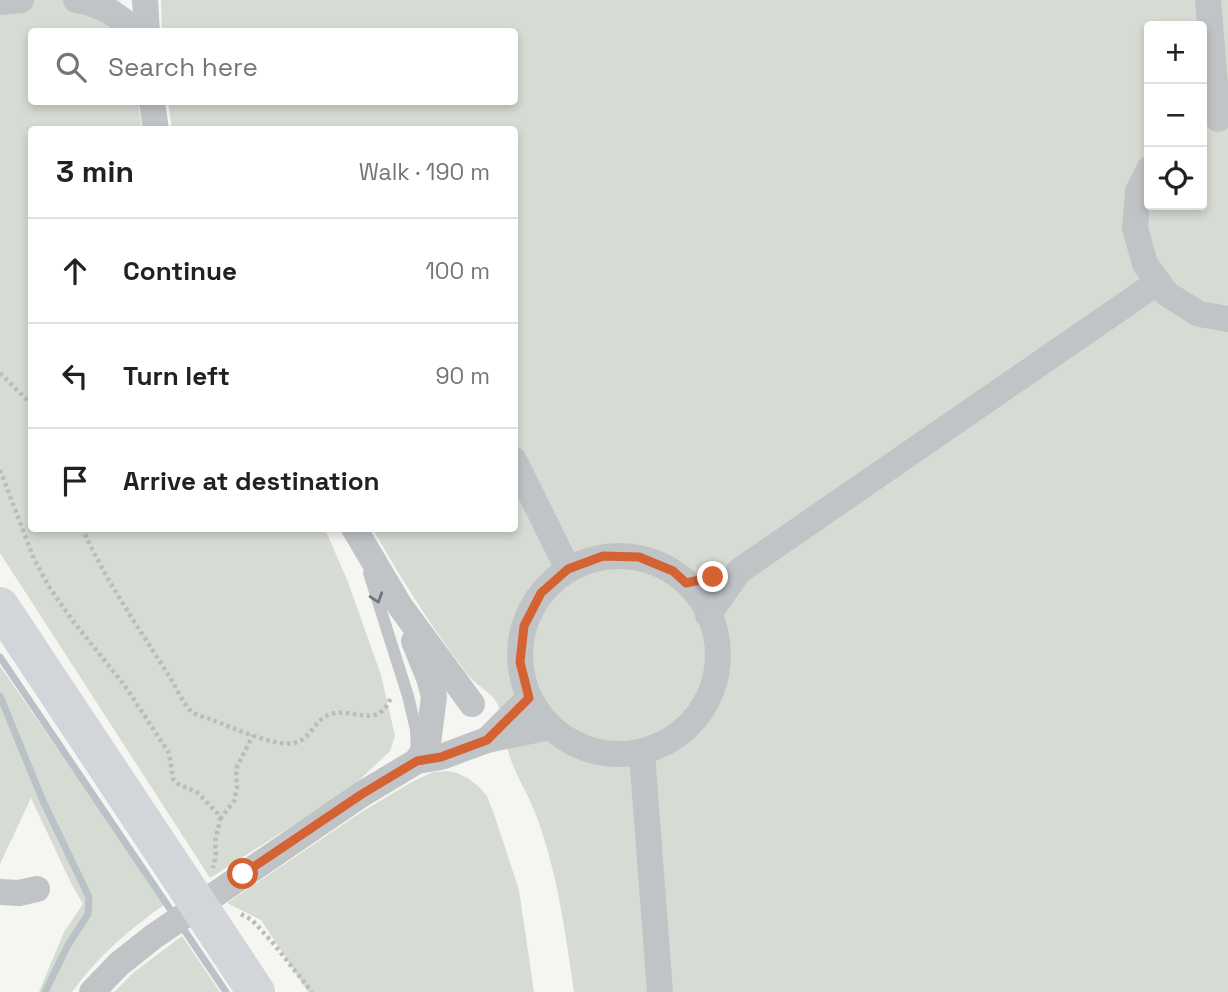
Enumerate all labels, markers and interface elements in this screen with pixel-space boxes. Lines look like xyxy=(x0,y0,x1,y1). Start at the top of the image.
map controls xyxy=(1144,21,1207,210)
button: + xyxy=(1144,21,1207,84)
search box xyxy=(28,28,518,105)
icon: search xyxy=(52,48,90,86)
text: Search here xyxy=(108,50,258,84)
button: − xyxy=(1144,84,1207,147)
button: locate xyxy=(1144,147,1207,210)
text: 3 min xyxy=(56,152,134,191)
text: Walk · 190 m xyxy=(359,157,490,187)
icon: ahead xyxy=(56,252,94,290)
text: Continue xyxy=(123,254,237,288)
text: 100 m xyxy=(425,256,490,286)
icon: left xyxy=(56,357,94,395)
text: Turn left xyxy=(123,359,230,393)
text: 90 m xyxy=(435,361,490,391)
icon: arrive xyxy=(56,462,94,500)
text: Arrive at destination xyxy=(123,464,380,498)
route end xyxy=(697,561,728,592)
one-way arrow xyxy=(369,591,383,604)
route start xyxy=(227,858,258,889)

